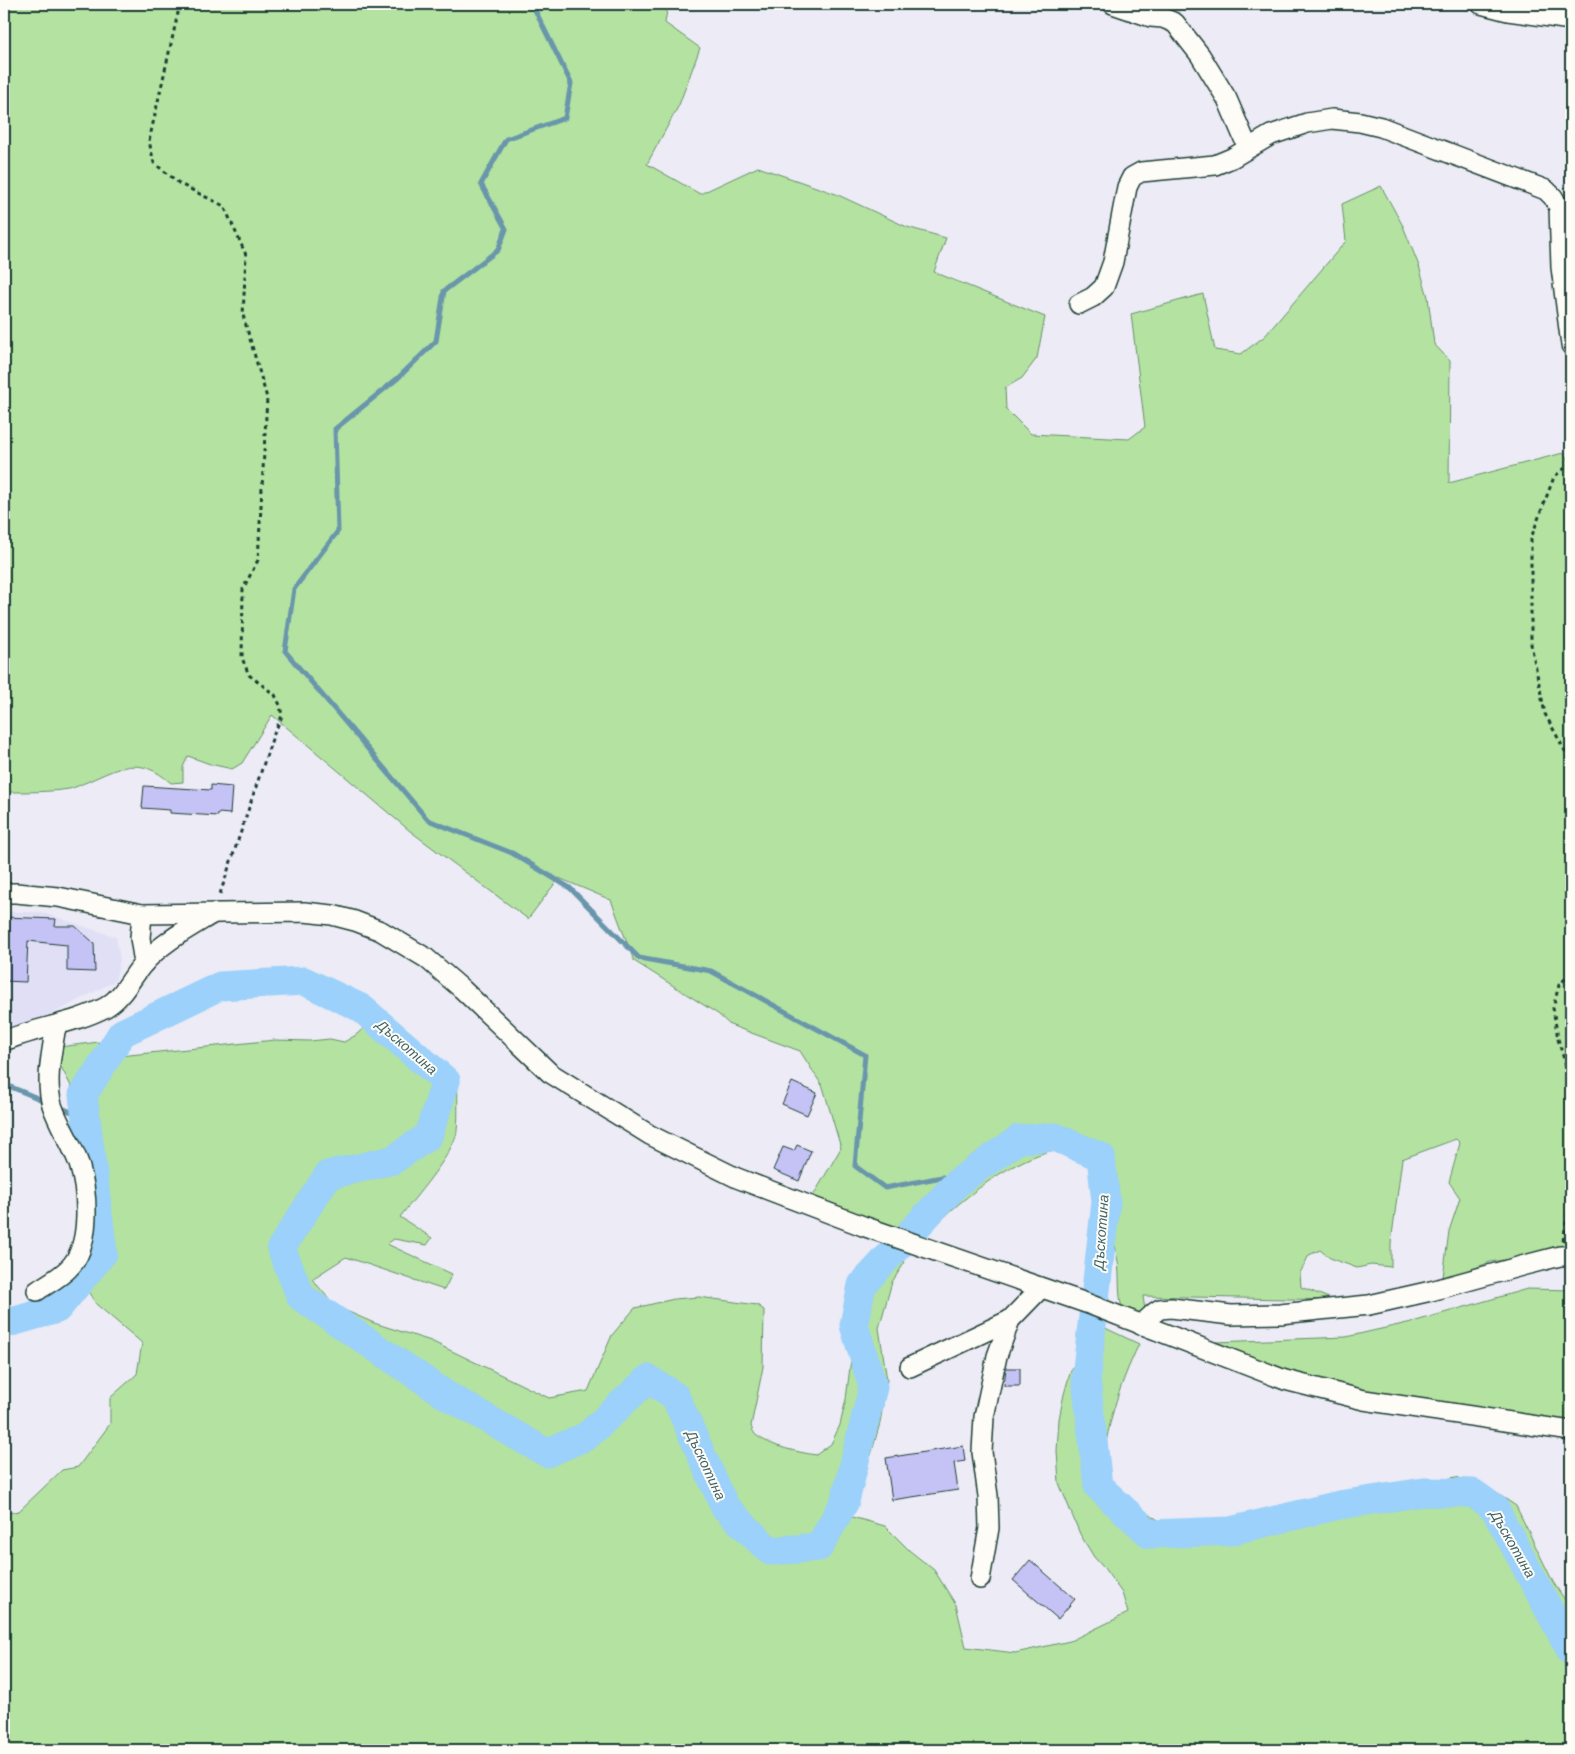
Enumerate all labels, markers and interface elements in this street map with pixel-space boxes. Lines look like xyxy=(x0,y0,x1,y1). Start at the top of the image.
water label: Дъскотина xyxy=(371,1014,441,1078)
water label: Дъскотина xyxy=(1089,1194,1113,1272)
water label: Дъскотина xyxy=(681,1425,730,1503)
water label: Дъскотина xyxy=(1485,1505,1540,1581)

